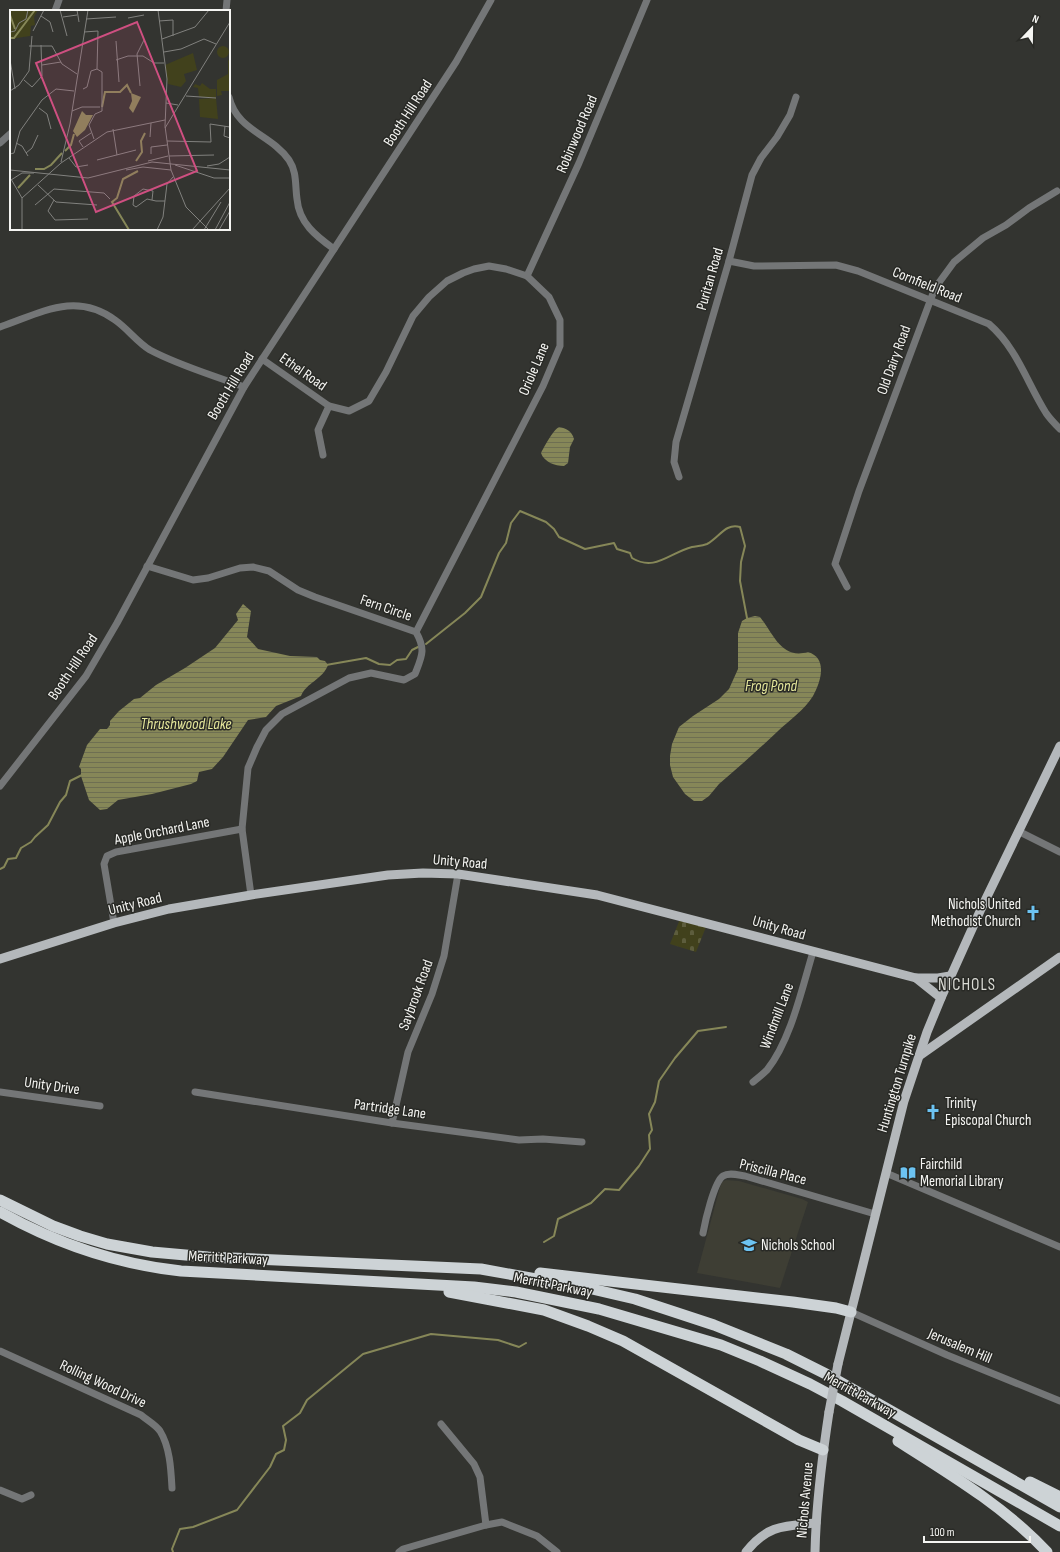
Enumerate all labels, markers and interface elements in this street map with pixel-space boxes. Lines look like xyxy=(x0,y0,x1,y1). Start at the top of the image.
north arrow xyxy=(1012,8,1052,48)
inset map xyxy=(10,10,230,230)
text: N xyxy=(1030,12,1041,26)
street label: Booth Hill Road xyxy=(379,76,437,150)
street label: Robinwood Road xyxy=(552,92,602,176)
street label: Puritan Road xyxy=(692,246,728,312)
street label: Cornfield Road xyxy=(890,262,964,308)
street label: Old Dairy Road xyxy=(873,323,915,397)
street label: Oriole Lane xyxy=(514,340,554,398)
street label: Booth Hill Road xyxy=(203,349,259,423)
street label: Ethel Road xyxy=(276,349,330,395)
street label: Fern Circle xyxy=(358,590,414,626)
street label: Booth Hill Road xyxy=(44,630,102,704)
water label: Frog Pond xyxy=(745,677,797,696)
water label: Thrushwood Lake xyxy=(140,715,232,734)
street label: Apple Orchard Lane xyxy=(112,812,211,850)
street label: Unity Road xyxy=(432,850,488,874)
street label: Unity Road xyxy=(106,888,164,920)
place label: Nichols United Methodist Church xyxy=(931,895,1021,931)
church icon: Nichols United Methodist Church xyxy=(1024,904,1042,922)
street label: Unity Road xyxy=(750,911,808,945)
street label: Saybrook Road xyxy=(394,957,438,1033)
district label: NICHOLS xyxy=(938,975,996,995)
street label: Windmill Lane xyxy=(756,980,798,1052)
street label: Huntington Turnpike xyxy=(873,1031,921,1135)
street label: Unity Drive xyxy=(23,1073,81,1099)
place label: Trinity Episcopal Church xyxy=(945,1094,1031,1130)
street label: Partridge Lane xyxy=(353,1095,427,1123)
church icon: Trinity Episcopal Church xyxy=(924,1103,942,1121)
street label: Priscilla Place xyxy=(738,1155,808,1189)
place label: Fairchild Memorial Library xyxy=(920,1155,1004,1191)
library icon: Fairchild Memorial Library xyxy=(899,1164,917,1182)
school or university icon: Nichols School xyxy=(740,1236,758,1254)
place label: Nichols School xyxy=(761,1236,835,1255)
street label: Merritt Parkway xyxy=(188,1246,268,1270)
street label: Merritt Parkway xyxy=(512,1268,594,1302)
street label: Jerusalem Hill xyxy=(924,1324,995,1368)
street label: Rolling Wood Drive xyxy=(57,1356,149,1412)
street label: Merritt Parkway xyxy=(821,1367,900,1423)
street label: Nichols Avenue xyxy=(792,1461,818,1539)
scale bar xyxy=(924,1518,1030,1544)
text: 100 m xyxy=(930,1525,955,1540)

